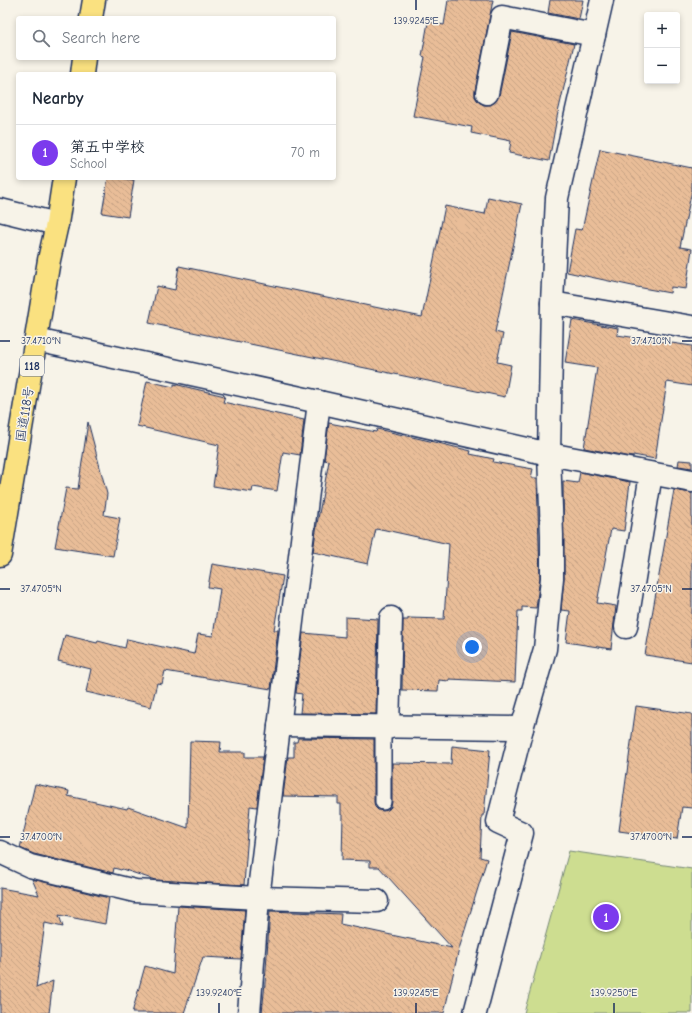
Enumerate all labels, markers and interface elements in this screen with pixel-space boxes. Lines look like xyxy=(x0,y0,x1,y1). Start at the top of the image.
map controls xyxy=(644,12,680,84)
button: + xyxy=(644,12,680,48)
text: 139.9245°E xyxy=(393,15,439,27)
search box xyxy=(16,16,336,60)
icon: search xyxy=(30,27,52,49)
text: Search here xyxy=(62,29,140,47)
button: − xyxy=(644,48,680,84)
text: Nearby xyxy=(32,89,83,108)
text: 第五中学校 xyxy=(70,138,145,156)
text: 1 xyxy=(42,145,48,160)
text: 70 m xyxy=(291,145,320,160)
text: School xyxy=(70,156,107,171)
text: 37.4710°N xyxy=(21,335,61,347)
text: 37.4710°N xyxy=(631,335,671,347)
road number: 118 xyxy=(20,356,44,376)
street label: 国道118号 xyxy=(13,385,36,443)
text: 37.4705°N xyxy=(20,583,62,595)
text: 37.4705°N xyxy=(630,583,672,595)
your location xyxy=(462,637,482,657)
text: 37.4700°N xyxy=(20,831,62,843)
text: 37.4700°N xyxy=(630,831,672,843)
pin: 1 xyxy=(593,902,619,932)
text: 139.9240°E xyxy=(196,987,242,999)
text: 139.9245°E xyxy=(393,987,439,999)
text: 139.9250°E xyxy=(591,987,637,999)

